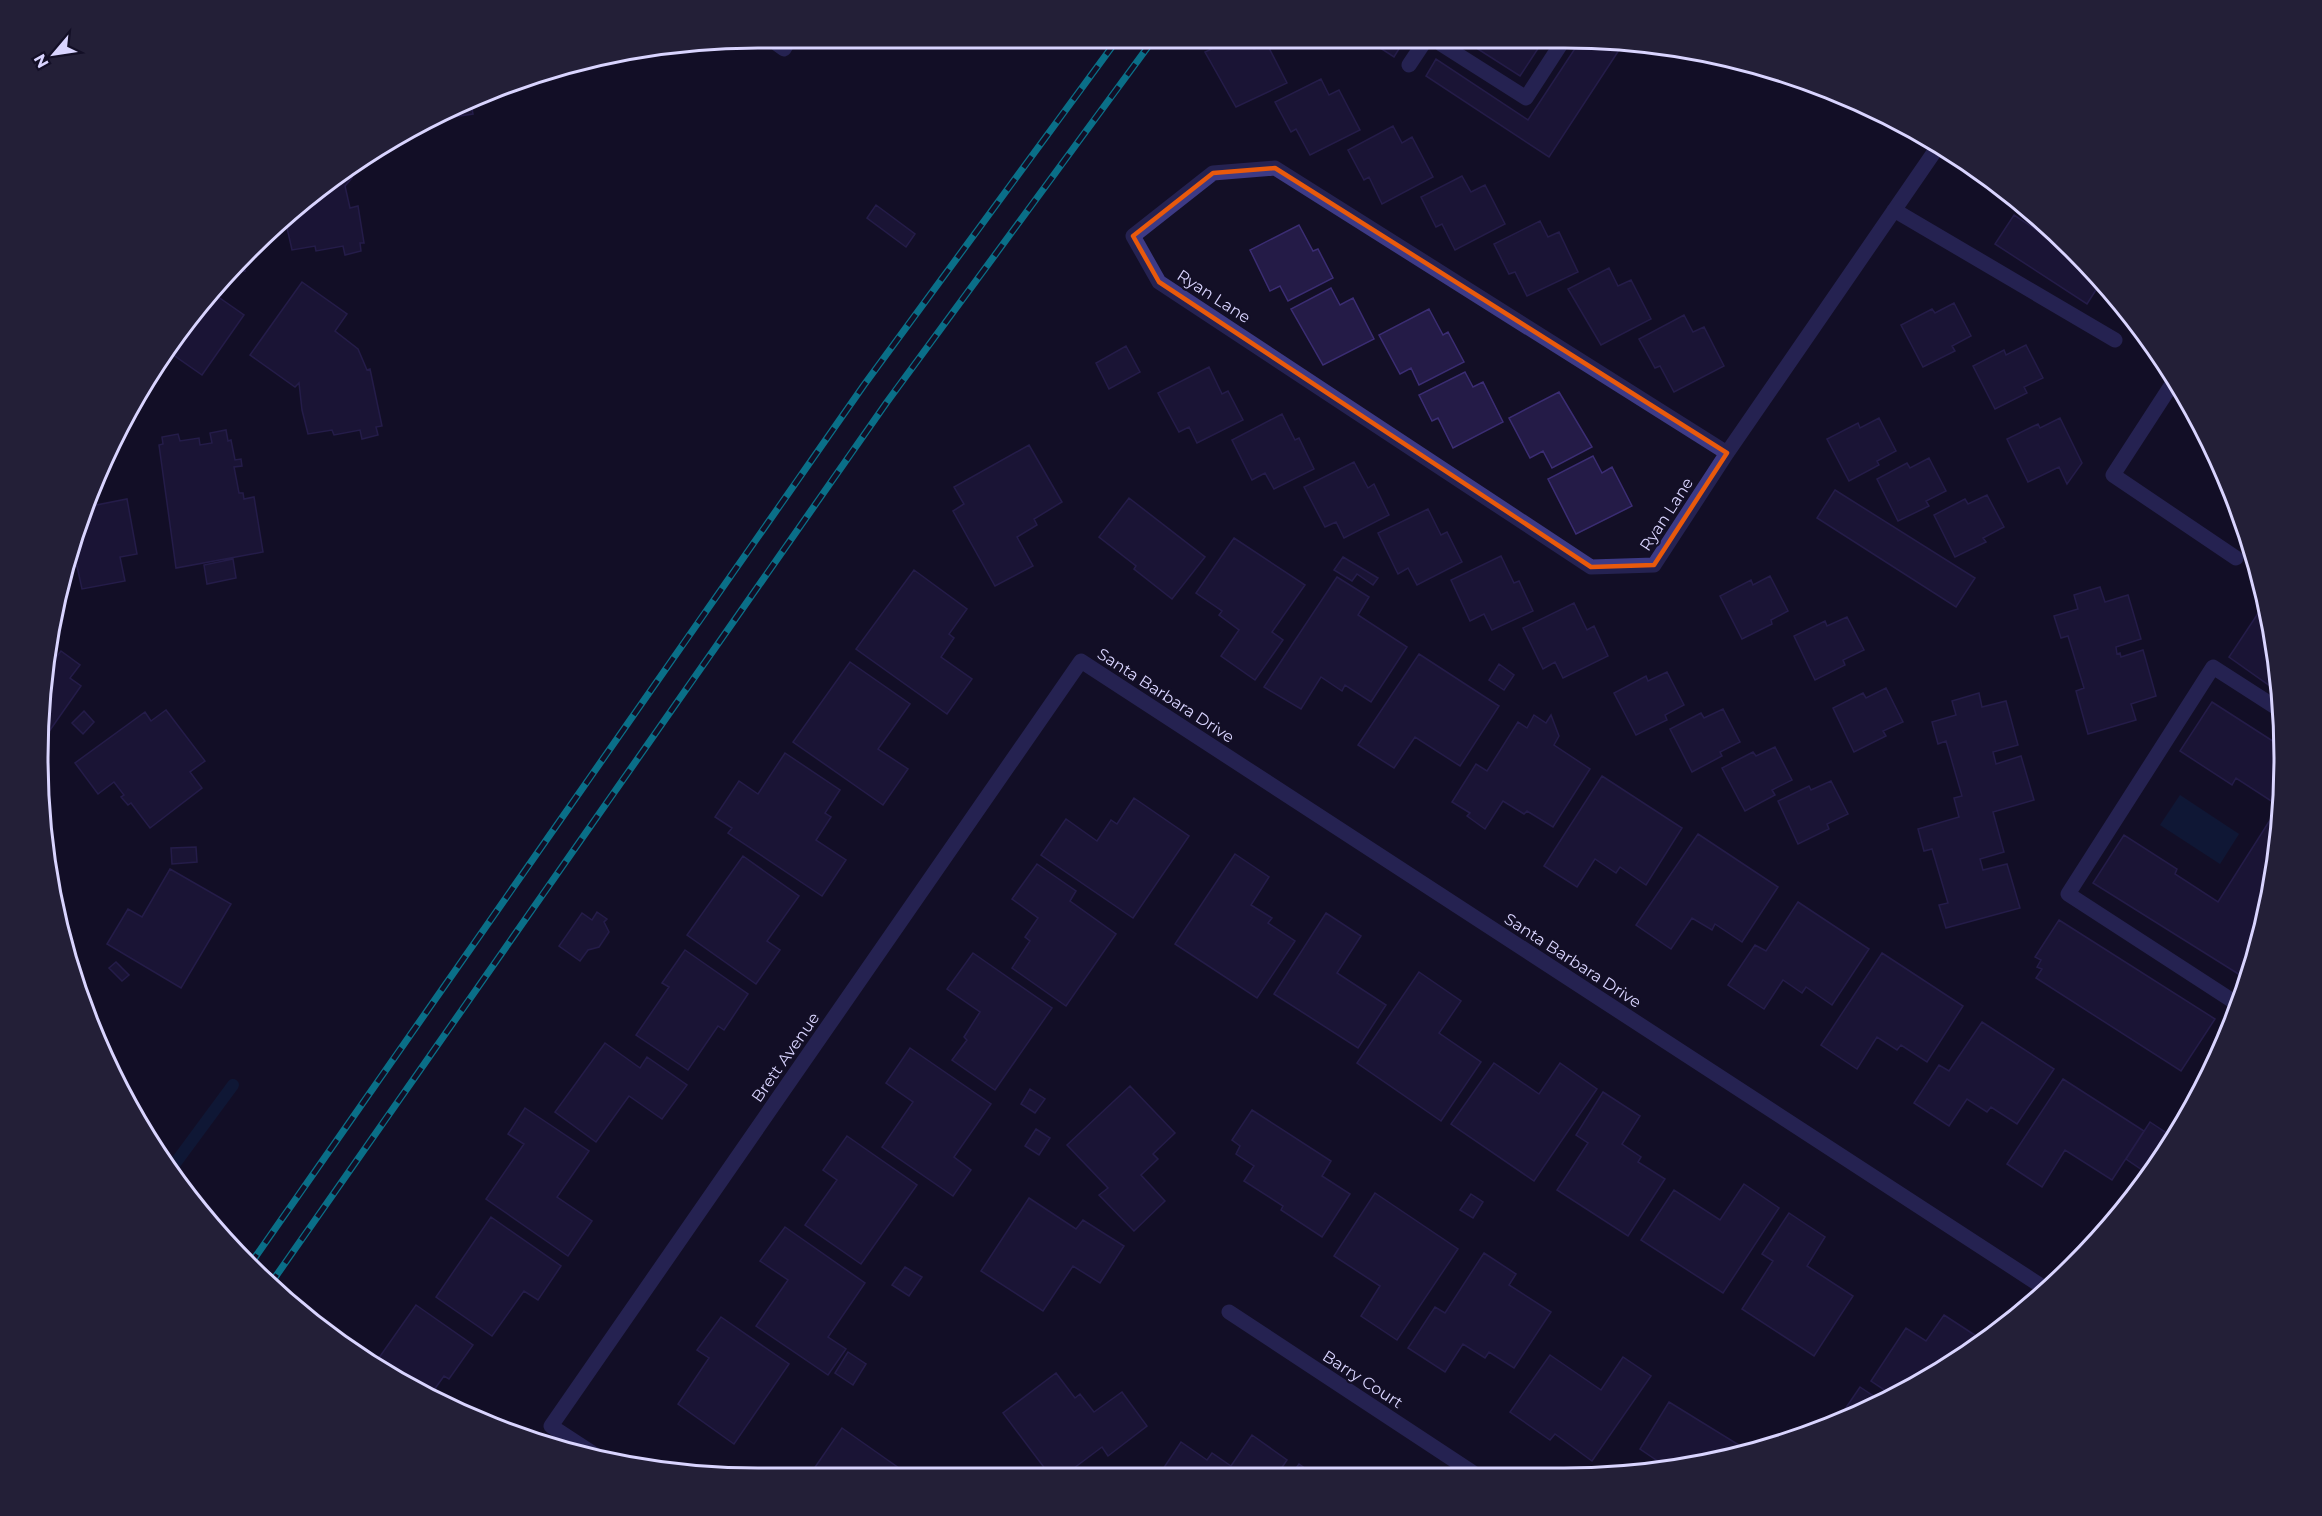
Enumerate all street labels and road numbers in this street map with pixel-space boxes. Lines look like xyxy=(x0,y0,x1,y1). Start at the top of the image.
street label: Ryan Lane xyxy=(1173,266,1254,327)
street label: Ryan Lane xyxy=(1636,474,1697,555)
street label: Santa Barbara Drive xyxy=(1094,644,1238,747)
street label: Santa Barbara Drive xyxy=(1501,909,1645,1012)
street label: Brett Avenue xyxy=(747,1009,823,1106)
street label: Barry Court xyxy=(1319,1346,1407,1413)

